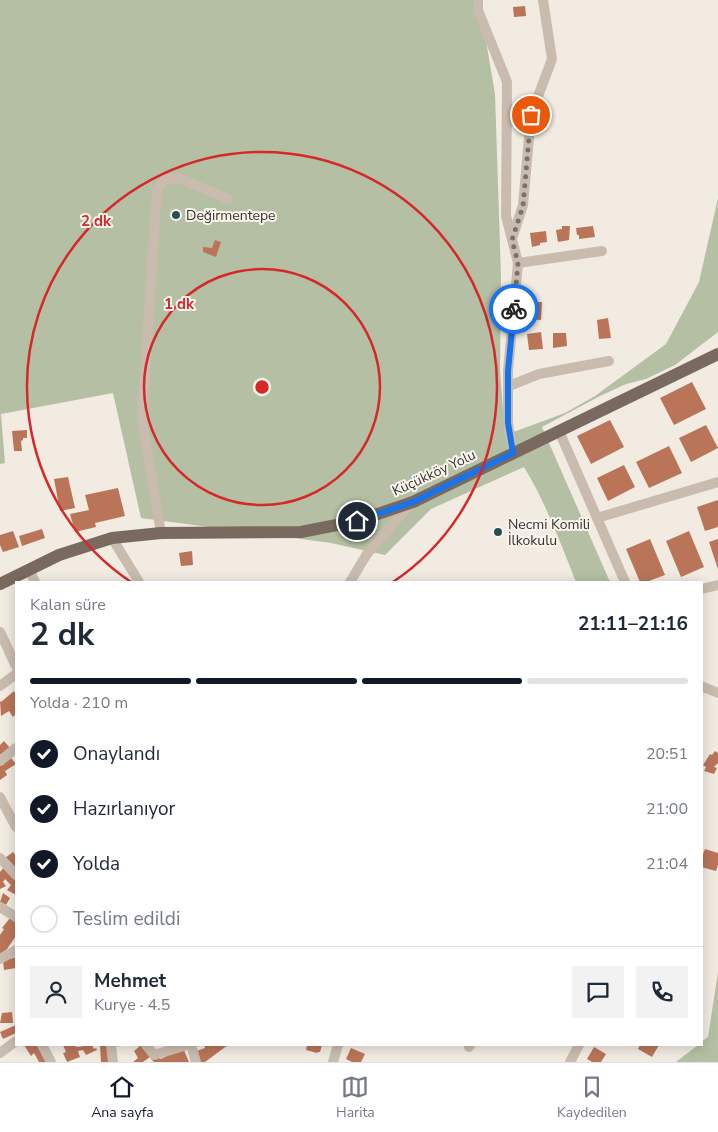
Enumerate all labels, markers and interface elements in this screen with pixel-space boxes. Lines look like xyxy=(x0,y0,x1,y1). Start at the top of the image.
pin xyxy=(510,94,552,136)
icon: bag xyxy=(517,101,545,129)
place label: Değirmentepe xyxy=(186,206,276,225)
marker: Değirmentepe xyxy=(170,209,182,221)
text: 2 dk xyxy=(81,211,112,231)
courier xyxy=(489,284,539,334)
text: 1 dk xyxy=(164,294,195,314)
icon: bike xyxy=(500,295,528,323)
centre of rings xyxy=(253,378,271,396)
street label: Küçükköy Yolu xyxy=(389,445,479,501)
pin xyxy=(336,500,378,542)
icon: home xyxy=(343,507,371,535)
place label: Necmi Komili İlkokulu xyxy=(508,515,590,550)
marker: Necmi Komili İlkokulu xyxy=(492,526,504,538)
text: Kalan süre xyxy=(30,594,106,616)
text: 21:11–21:16 xyxy=(578,611,688,637)
text: 2 dk xyxy=(30,613,94,656)
text: Yolda · 210 m xyxy=(30,692,128,714)
icon: check xyxy=(30,740,58,768)
text: Onaylandı xyxy=(73,741,160,767)
text: 20:51 xyxy=(646,743,688,765)
icon: check xyxy=(30,795,58,823)
text: Hazırlanıyor xyxy=(73,796,175,822)
text: 21:00 xyxy=(646,798,688,820)
icon: check xyxy=(30,850,58,878)
text: Yolda xyxy=(73,851,120,877)
text: 21:04 xyxy=(646,853,688,875)
text: Teslim edildi xyxy=(73,906,180,932)
button: person xyxy=(30,966,82,1018)
button: chat xyxy=(572,966,624,1018)
button: phone xyxy=(636,966,688,1018)
text: Mehmet xyxy=(94,968,166,994)
text: Kurye · 4.5 xyxy=(94,994,170,1016)
tab: Ana sayfa xyxy=(91,1073,154,1122)
tab: Harita xyxy=(336,1073,375,1122)
tab: Kaydedilen xyxy=(557,1073,627,1122)

